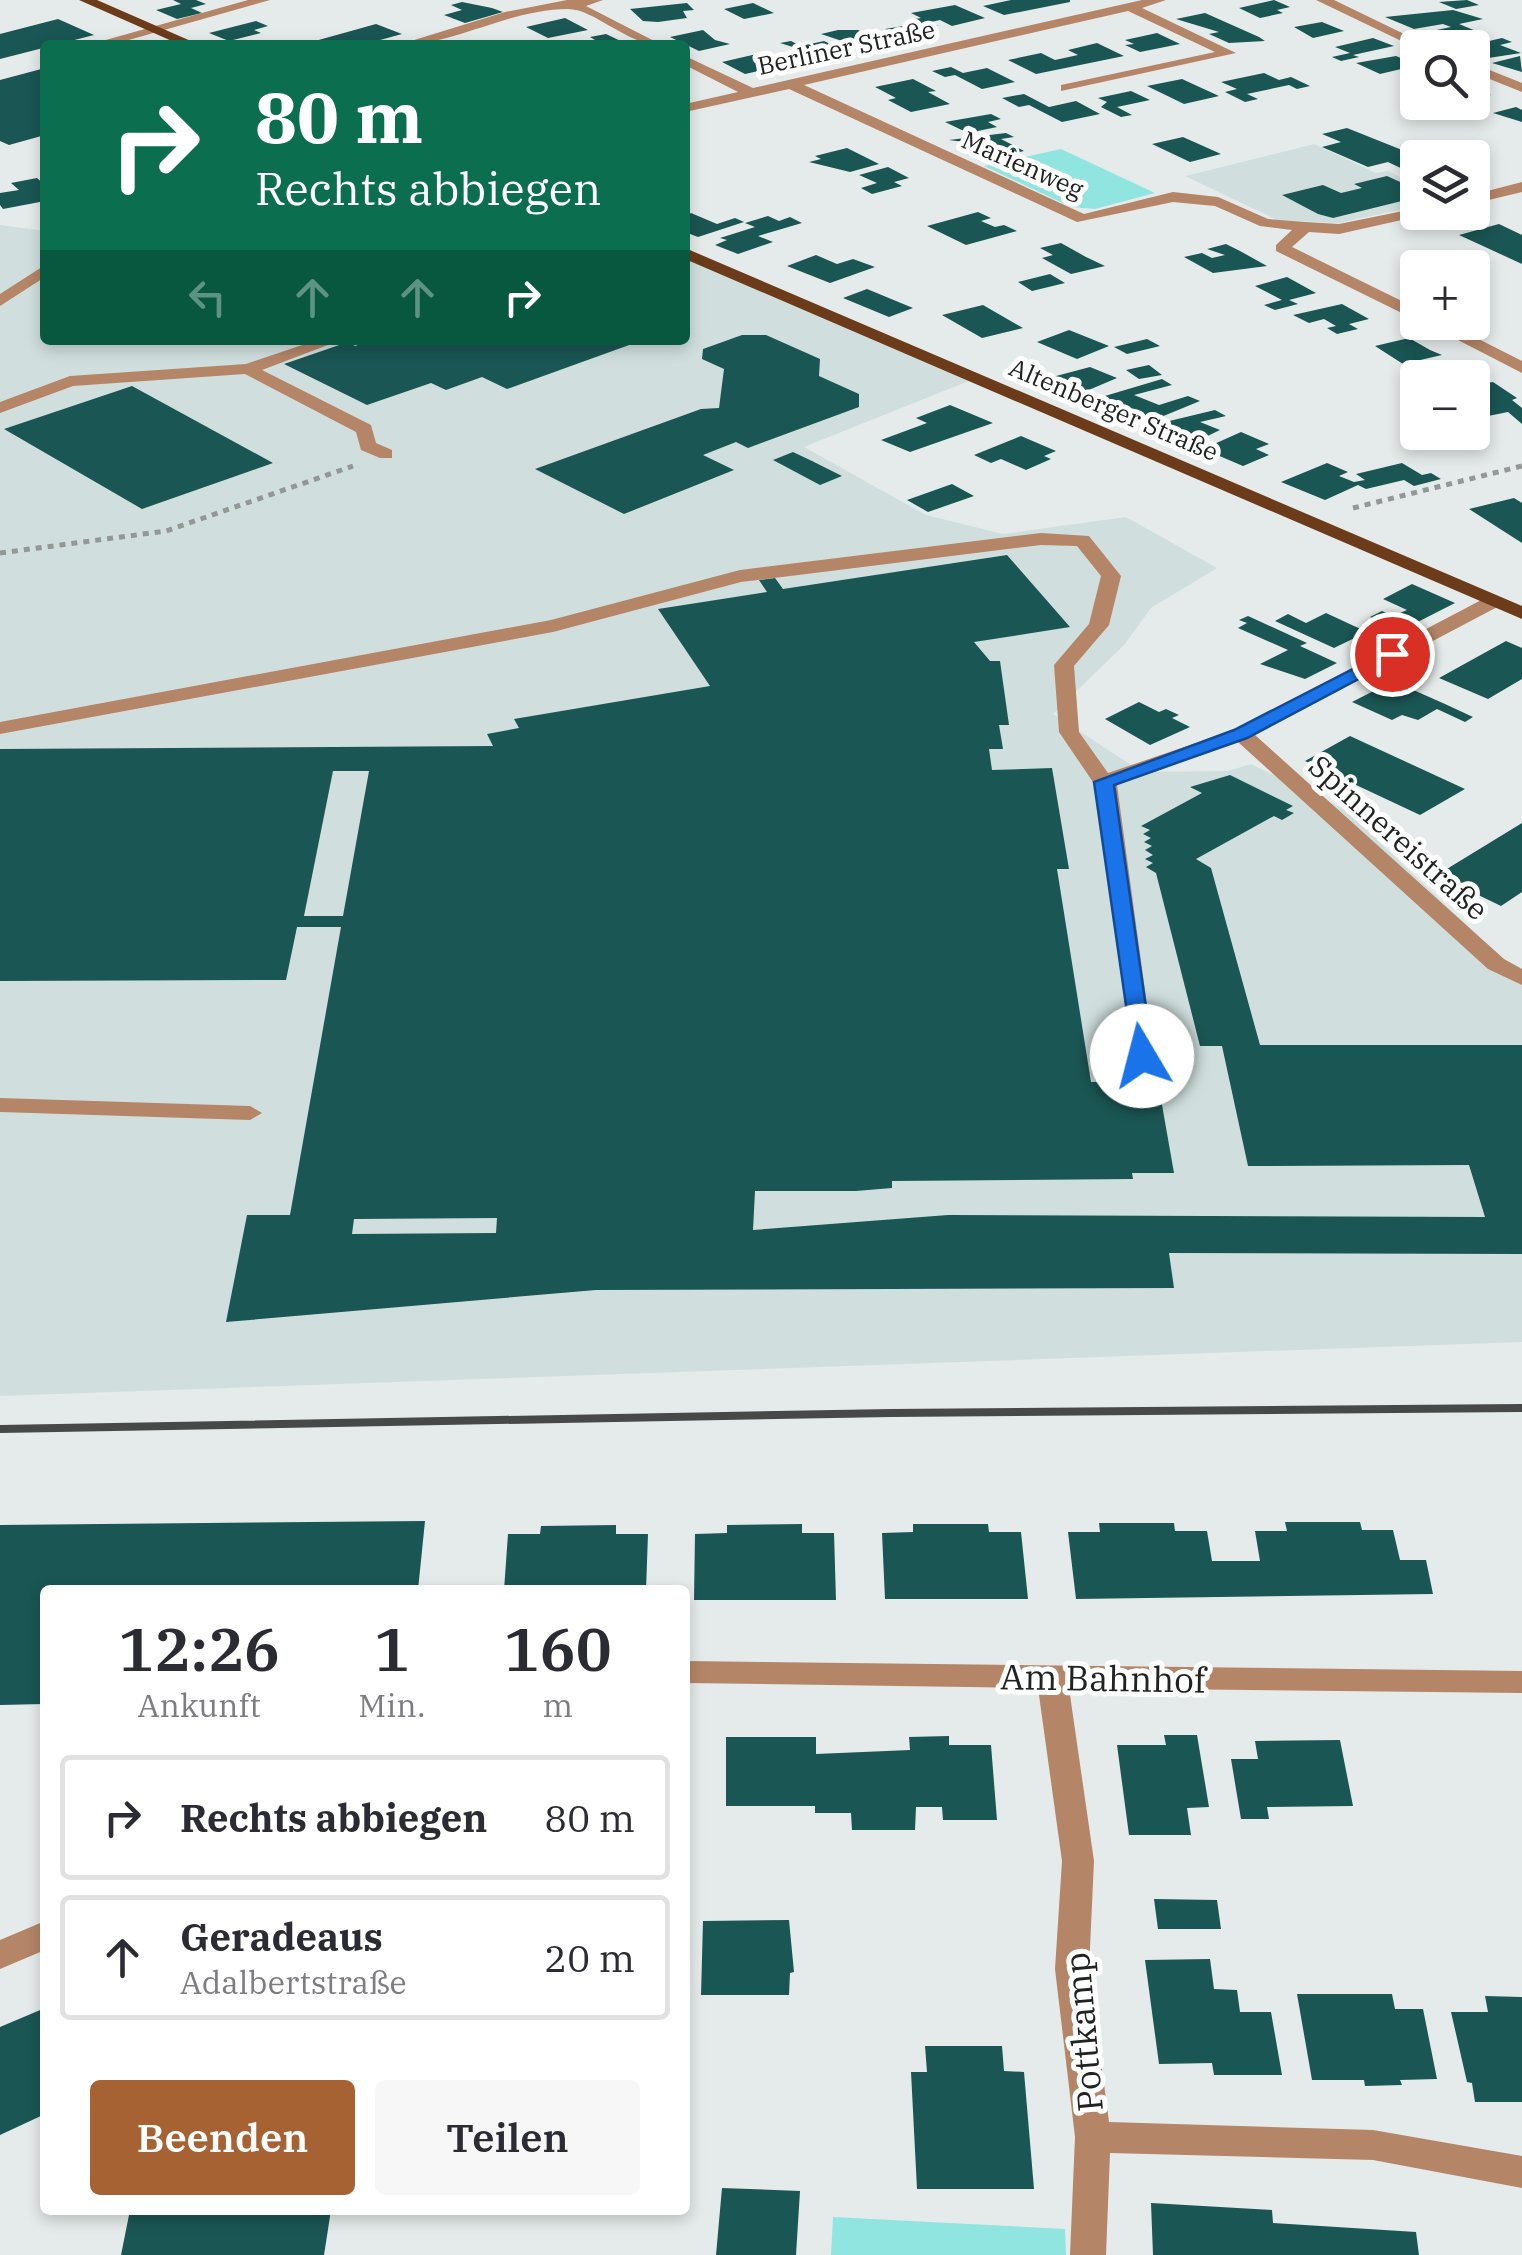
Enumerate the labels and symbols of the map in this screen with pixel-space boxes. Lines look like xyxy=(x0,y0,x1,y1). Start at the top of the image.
street label: Berliner Straße xyxy=(754,12,938,82)
street label: Marienweg xyxy=(957,123,1089,206)
street label: Altenberger Straße xyxy=(1005,350,1223,468)
pin xyxy=(1350,612,1435,697)
street label: Spinnereistraße xyxy=(1301,746,1497,928)
position arrow xyxy=(1090,1004,1194,1108)
street label: Am Bahnhof xyxy=(1000,1653,1208,1703)
street label: Pottkamp xyxy=(1053,1950,1113,2114)

